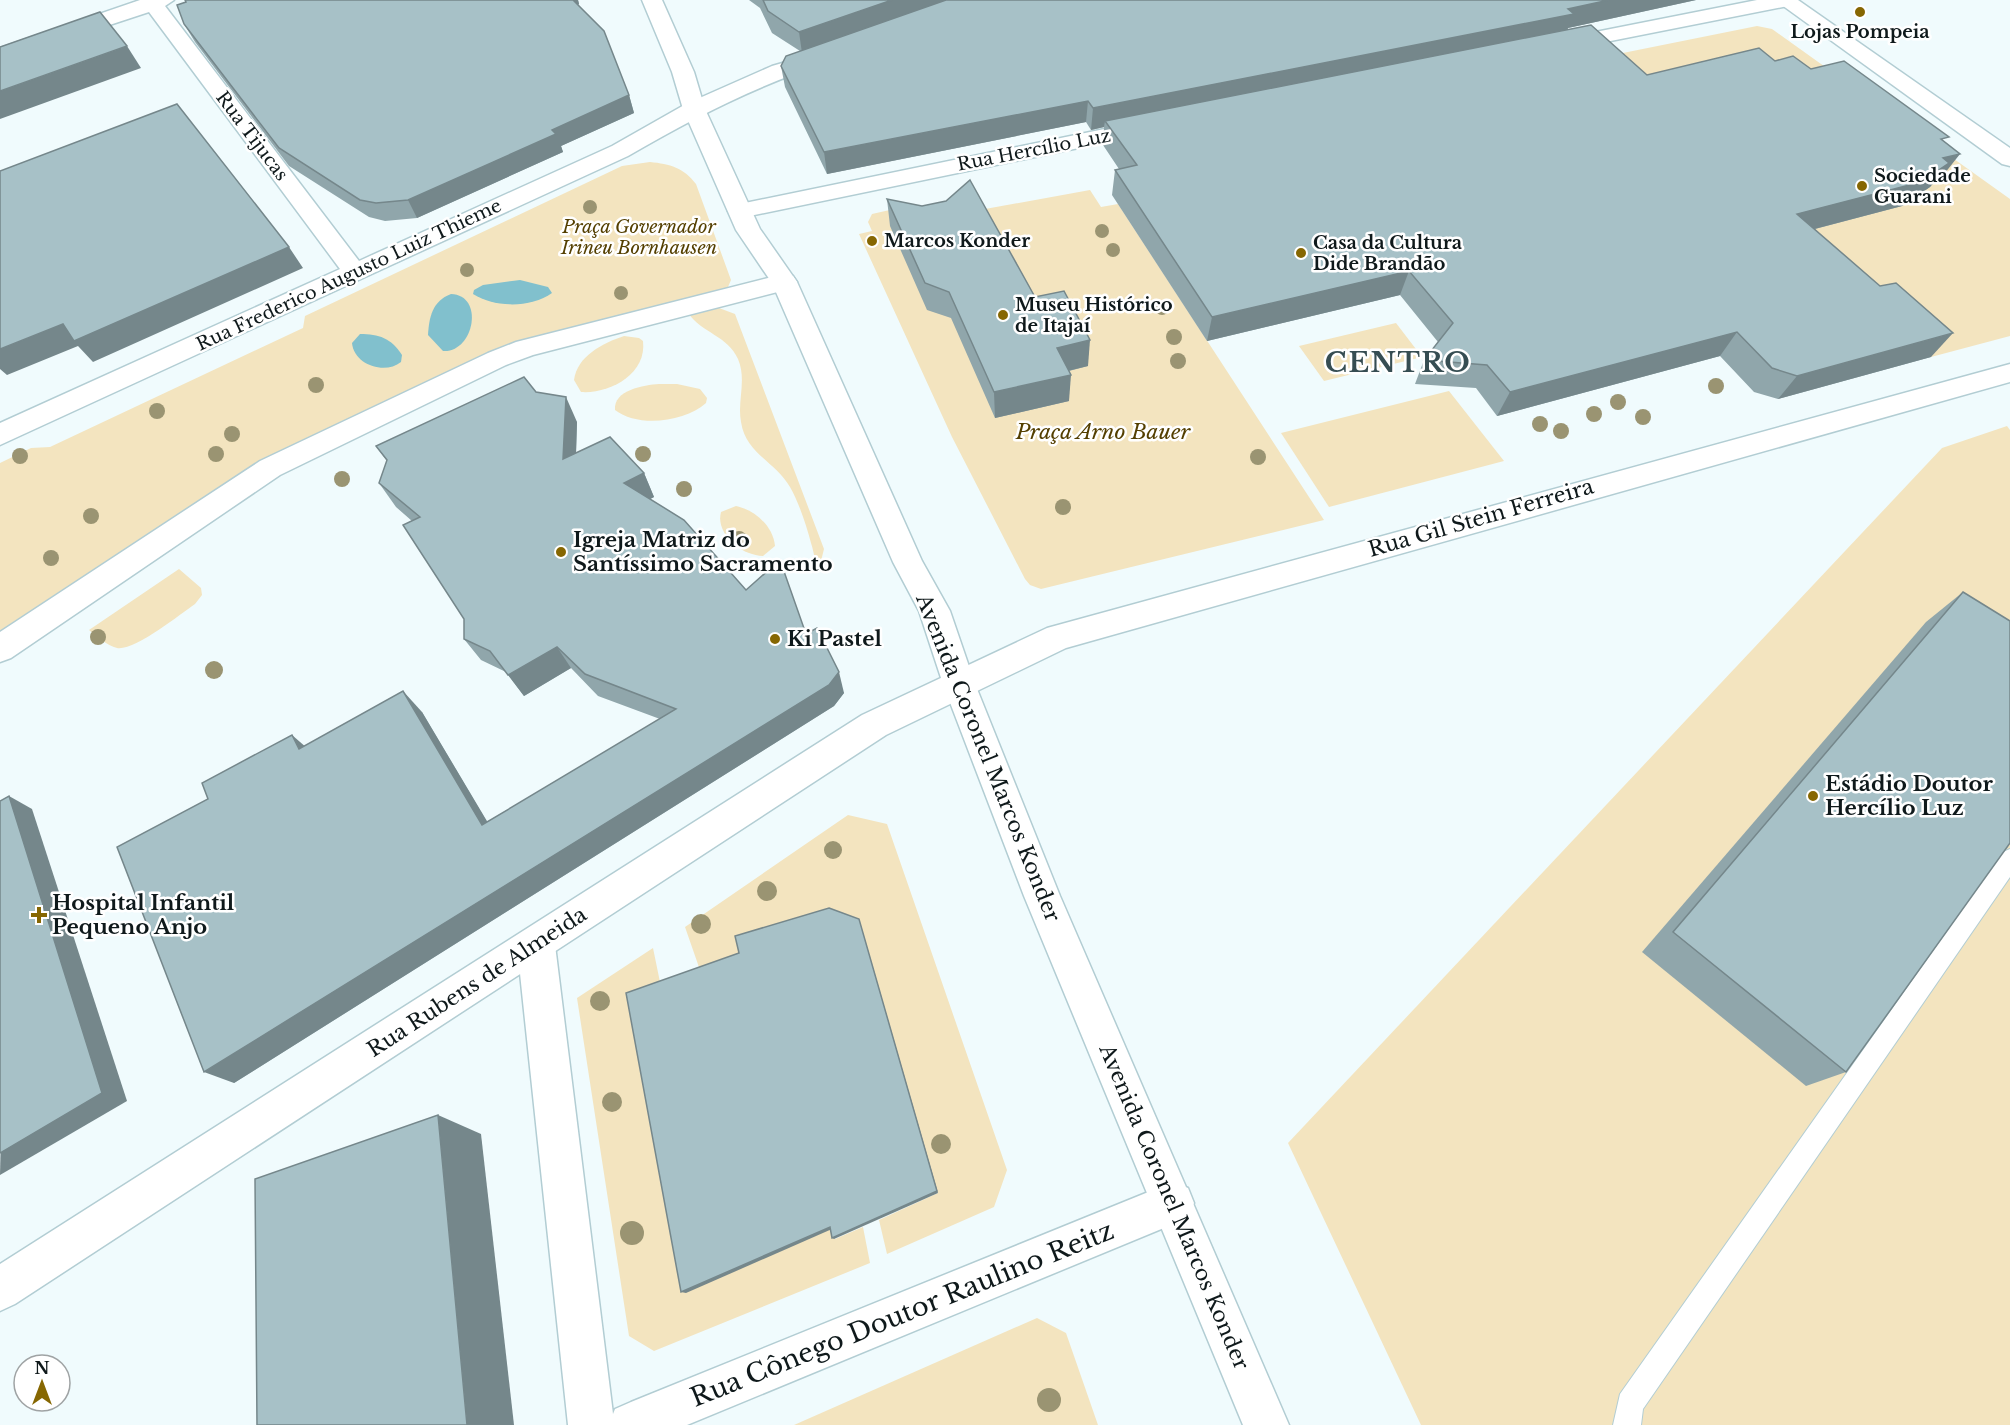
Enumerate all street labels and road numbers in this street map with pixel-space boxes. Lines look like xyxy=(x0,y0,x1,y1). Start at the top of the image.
street label: Rua Tijucas xyxy=(211,87,293,185)
street label: Rua Hercílio Luz xyxy=(955,124,1113,176)
street label: Rua Frederico Augusto Luiz Thieme xyxy=(193,194,505,356)
street label: Rua Gil Stein Ferreira xyxy=(1365,473,1597,563)
street label: Avenida Coronel Marcos Konder xyxy=(910,589,1066,926)
street label: Rua Rubens de Almeida xyxy=(362,901,592,1063)
street label: Avenida Coronel Marcos Konder xyxy=(1093,1039,1255,1374)
street label: Rua Cônego Doutor Raulino Reitz xyxy=(686,1214,1118,1414)

